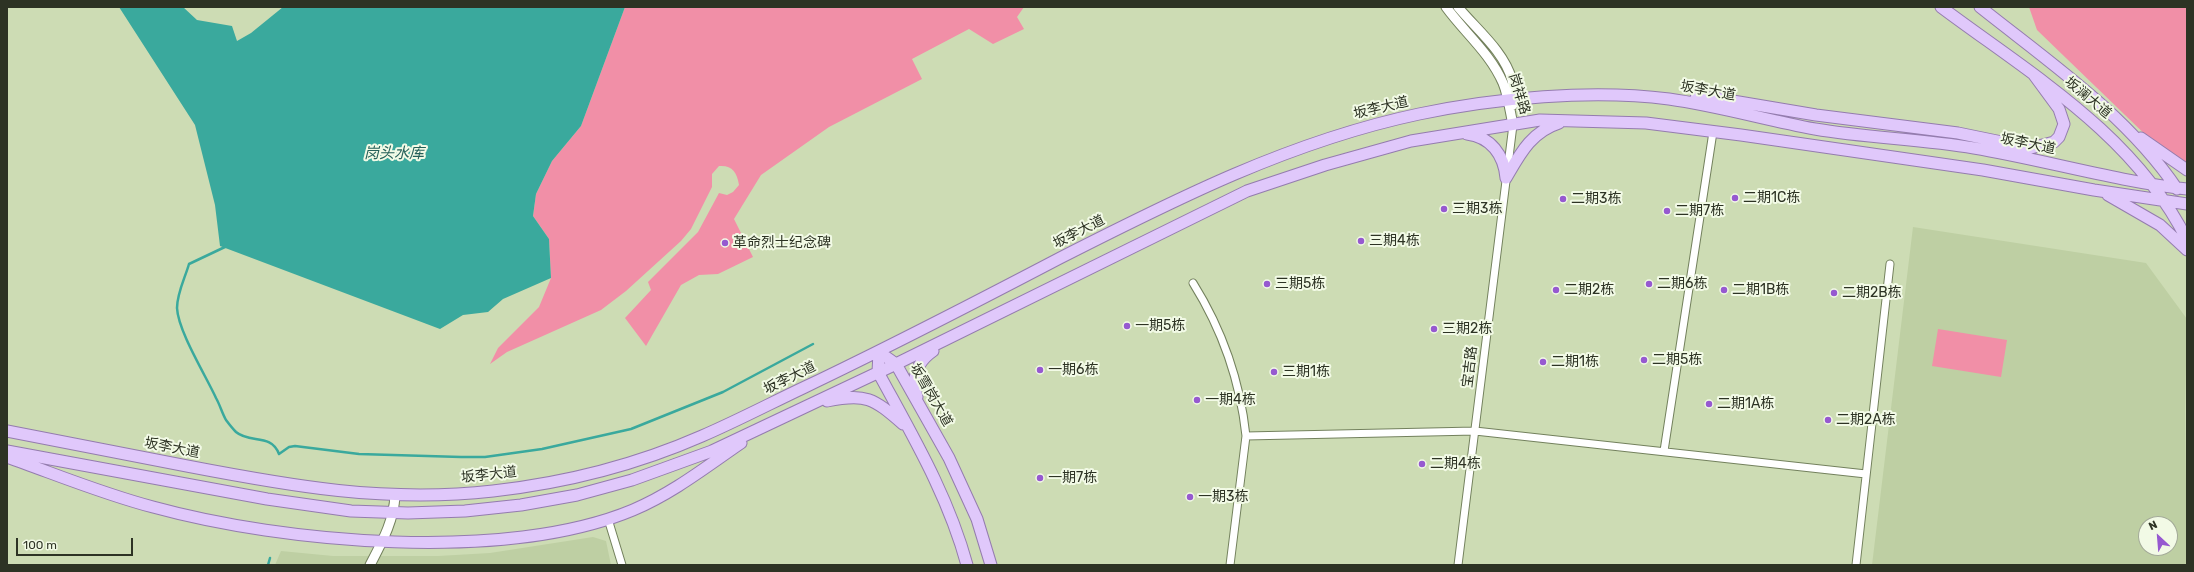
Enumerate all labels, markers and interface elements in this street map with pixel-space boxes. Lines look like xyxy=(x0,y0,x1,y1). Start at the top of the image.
street label: 岗祥路 xyxy=(1505,71,1533,117)
street label: 坂澜大道 xyxy=(2061,74,2115,122)
street label: 坂李大道 xyxy=(1679,78,1737,104)
street label: 坂李大道 xyxy=(1352,94,1410,122)
street label: 坂李大道 xyxy=(1999,130,2057,158)
water label: 岗头水库 xyxy=(364,145,424,163)
place label: 二期1C栋 xyxy=(1743,190,1800,206)
place label: 二期3栋 xyxy=(1571,191,1621,207)
marker: 二期1C栋 xyxy=(1730,193,1740,203)
marker: 二期3栋 xyxy=(1558,194,1568,204)
place label: 三期3栋 xyxy=(1452,201,1502,217)
place label: 二期7栋 xyxy=(1675,203,1724,219)
marker: 三期3栋 xyxy=(1439,204,1449,214)
marker: 二期7栋 xyxy=(1662,206,1672,216)
street label: 坂李大道 xyxy=(1050,212,1108,252)
place label: 三期4栋 xyxy=(1369,233,1420,249)
place label: 革命烈士纪念碑 xyxy=(733,235,831,251)
marker: 三期4栋 xyxy=(1356,236,1366,246)
marker: 革命烈士纪念碑 xyxy=(720,238,730,248)
place label: 三期5栋 xyxy=(1275,276,1325,292)
place label: 二期6栋 xyxy=(1657,276,1707,292)
marker: 三期5栋 xyxy=(1262,279,1272,289)
marker: 二期6栋 xyxy=(1644,279,1654,289)
place label: 二期2栋 xyxy=(1564,282,1614,298)
place label: 二期1B栋 xyxy=(1732,282,1789,298)
marker: 二期2栋 xyxy=(1551,285,1561,295)
marker: 二期1B栋 xyxy=(1719,285,1729,295)
place label: 二期2B栋 xyxy=(1842,285,1902,301)
marker: 二期2B栋 xyxy=(1829,288,1839,298)
place label: 一期5栋 xyxy=(1135,318,1185,334)
marker: 一期5栋 xyxy=(1122,321,1132,331)
place label: 三期2栋 xyxy=(1442,321,1492,337)
marker: 三期2栋 xyxy=(1429,324,1439,334)
street label: 宝吉路 xyxy=(1459,345,1481,389)
place label: 二期5栋 xyxy=(1652,352,1702,368)
place label: 二期1栋 xyxy=(1551,354,1599,370)
marker: 二期5栋 xyxy=(1639,355,1649,365)
marker: 二期1栋 xyxy=(1538,357,1548,367)
street label: 坂李大道 xyxy=(761,358,819,398)
street label: 坂雪岗大道 xyxy=(906,360,956,430)
place label: 一期6栋 xyxy=(1048,362,1098,378)
place label: 三期1栋 xyxy=(1282,364,1330,380)
marker: 一期6栋 xyxy=(1035,365,1045,375)
marker: 三期1栋 xyxy=(1269,367,1279,377)
place label: 一期4栋 xyxy=(1205,392,1256,408)
marker: 一期4栋 xyxy=(1192,395,1202,405)
place label: 二期1A栋 xyxy=(1717,396,1774,412)
marker: 二期1A栋 xyxy=(1704,399,1714,409)
place label: 二期2A栋 xyxy=(1836,412,1896,428)
marker: 二期2A栋 xyxy=(1823,415,1833,425)
street label: 坂李大道 xyxy=(143,434,201,462)
place label: 二期4栋 xyxy=(1430,456,1481,472)
marker: 二期4栋 xyxy=(1417,459,1427,469)
street label: 坂李大道 xyxy=(460,464,518,486)
place label: 一期7栋 xyxy=(1048,470,1097,486)
marker: 一期7栋 xyxy=(1035,473,1045,483)
place label: 一期3栋 xyxy=(1198,489,1248,505)
marker: 一期3栋 xyxy=(1185,492,1195,502)
north arrow xyxy=(2138,516,2178,556)
text: N xyxy=(2147,518,2159,533)
scale bar xyxy=(18,530,135,556)
text: 100 m xyxy=(23,538,57,552)

